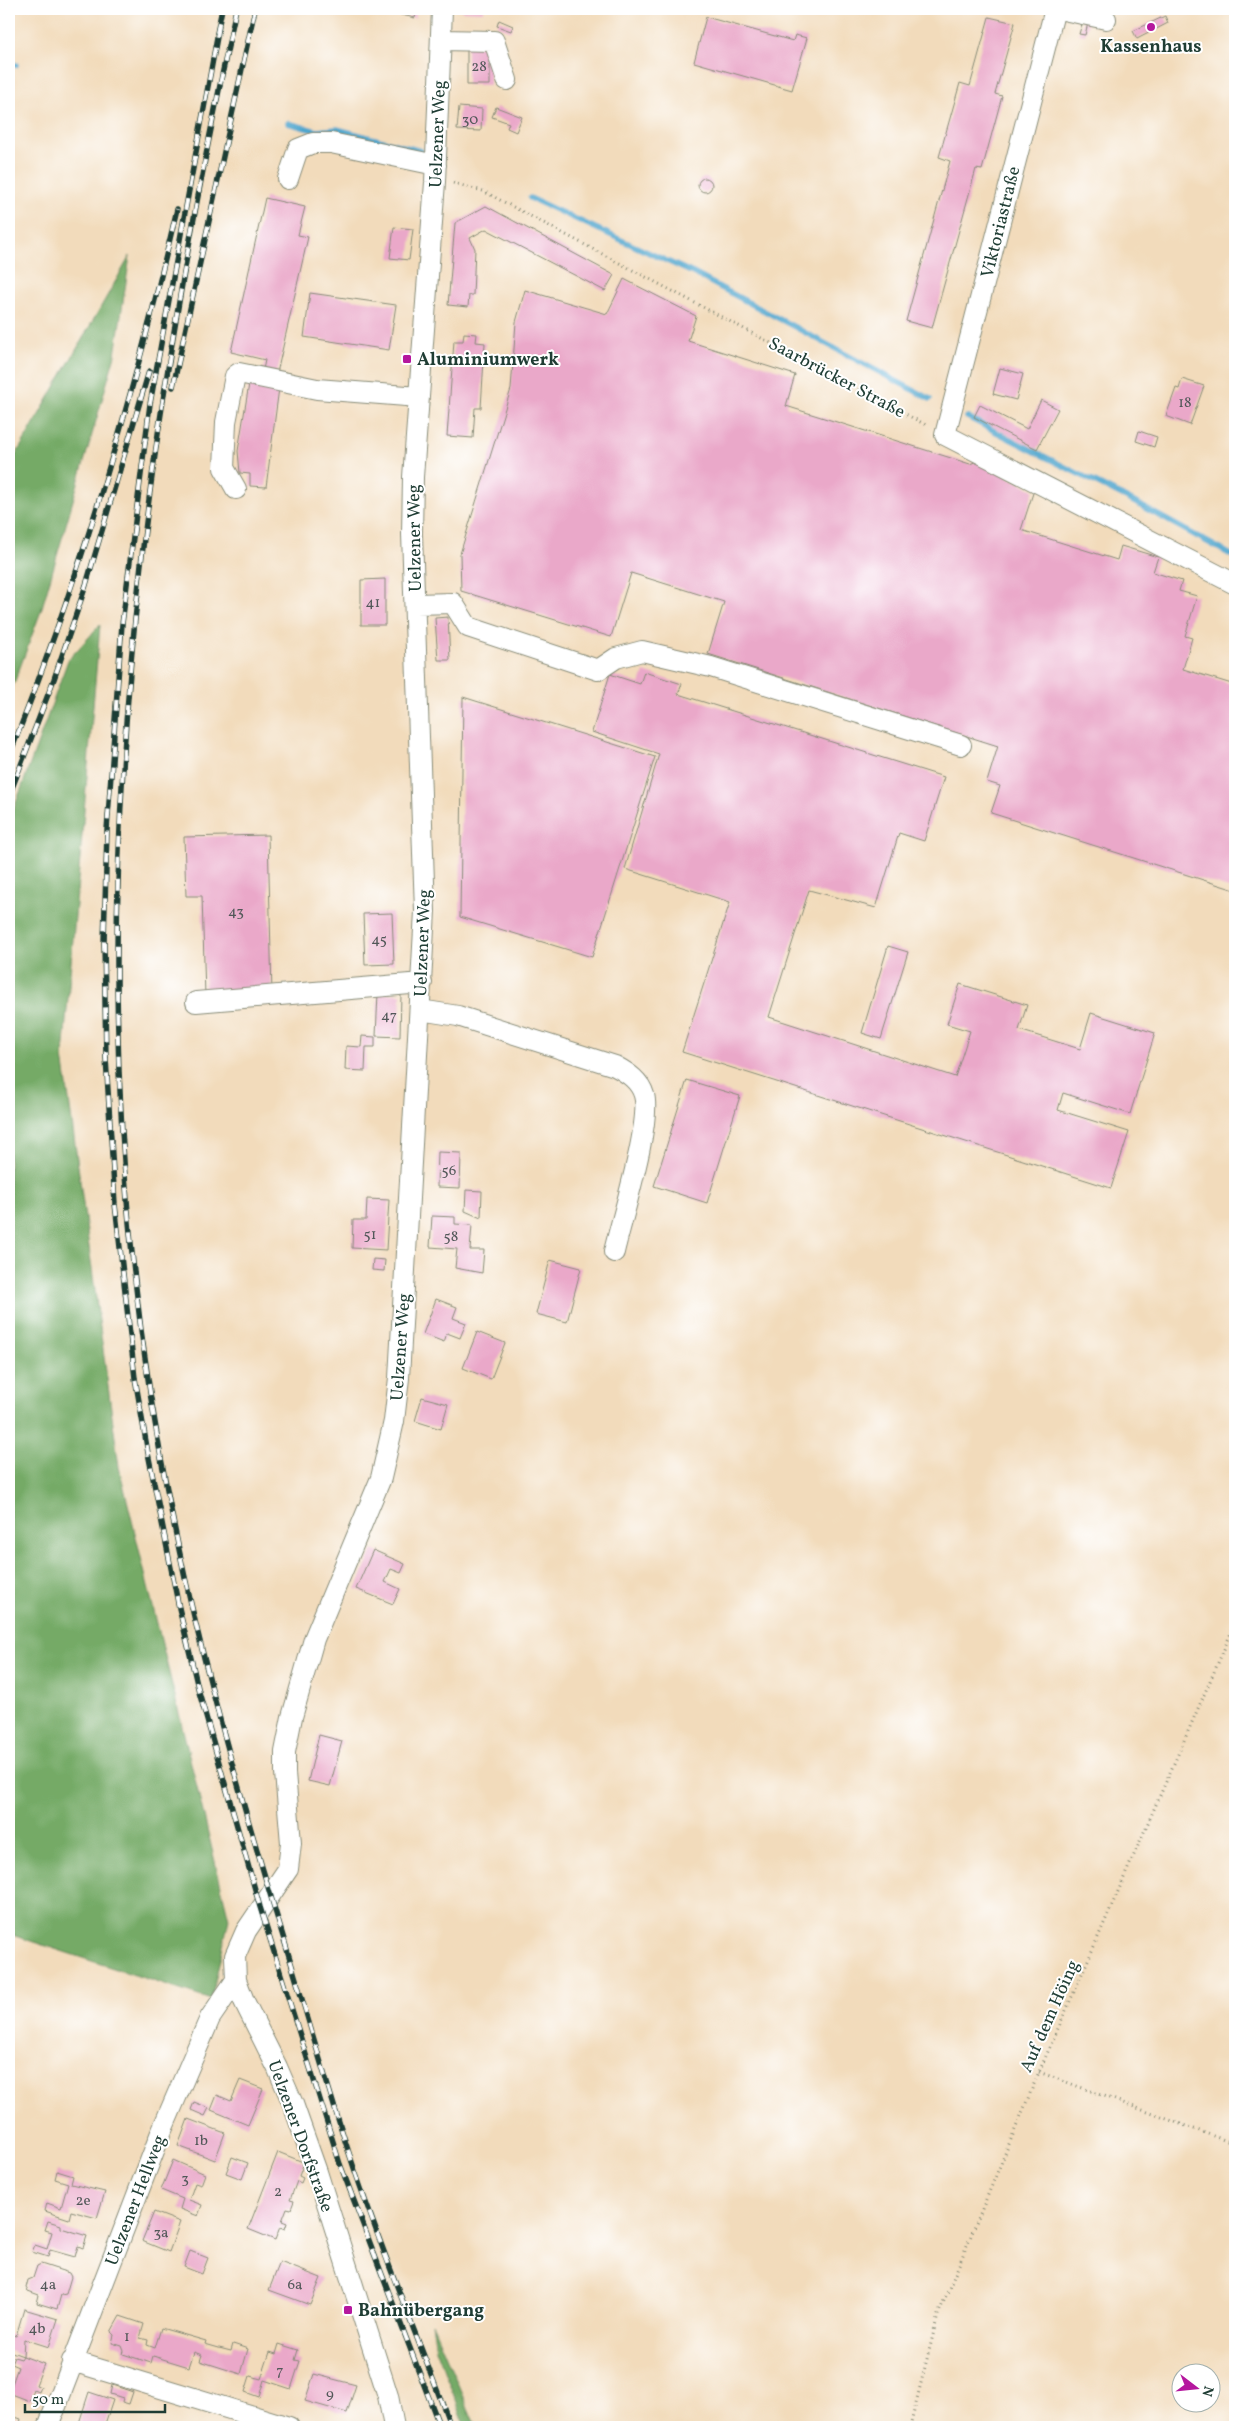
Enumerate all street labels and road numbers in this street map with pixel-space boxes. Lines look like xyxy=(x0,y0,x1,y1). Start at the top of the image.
street label: Uelzener Weg xyxy=(424,80,453,188)
street label: Viktoriastraße xyxy=(976,164,1027,281)
street label: Saarbrücker Straße xyxy=(763,332,909,425)
street label: Uelzener Weg xyxy=(402,484,429,592)
street label: Uelzener Weg xyxy=(409,889,438,997)
street label: Uelzener Weg xyxy=(385,1292,418,1402)
street label: Auf dem Höing xyxy=(1014,1956,1086,2077)
street label: Uelzener Dorfstraße xyxy=(260,2057,339,2216)
street label: Uelzener Hellweg xyxy=(100,2131,173,2270)

